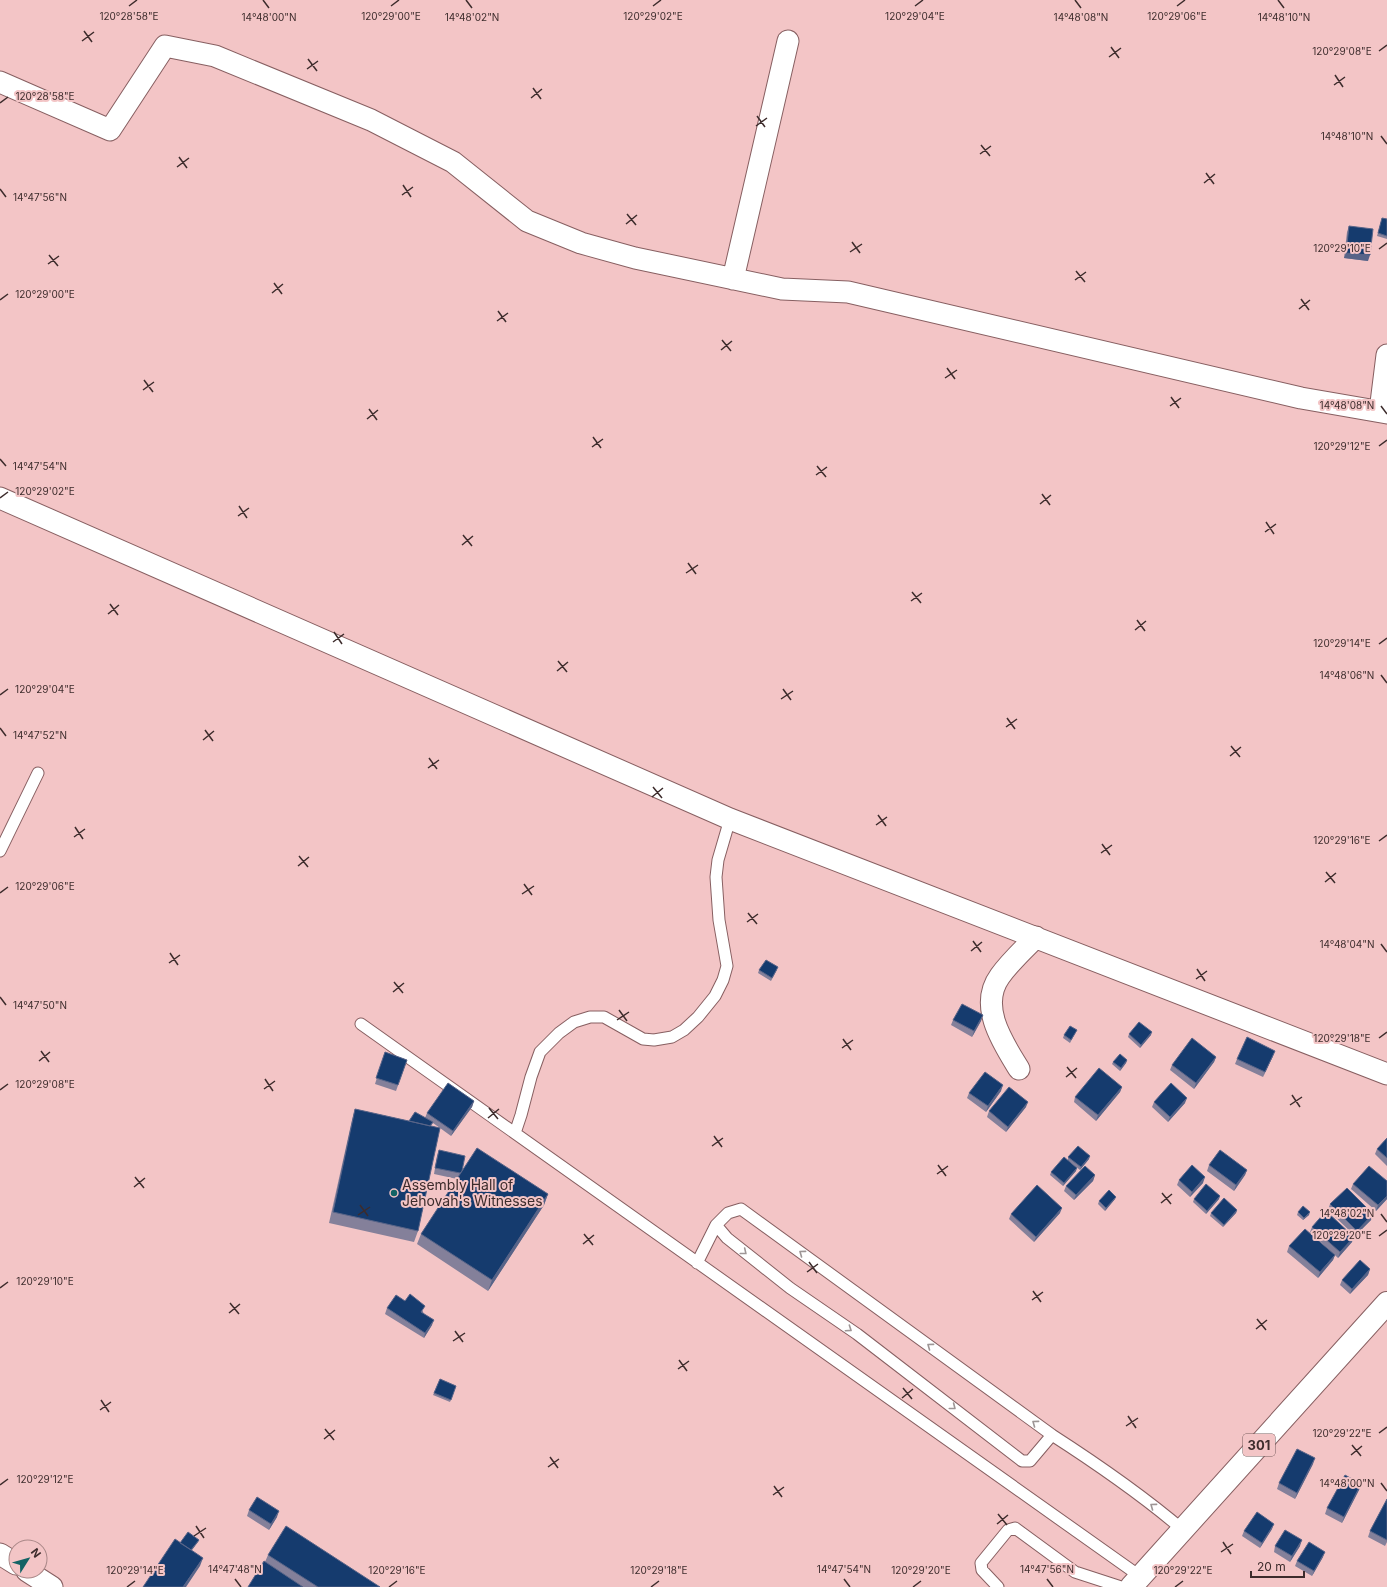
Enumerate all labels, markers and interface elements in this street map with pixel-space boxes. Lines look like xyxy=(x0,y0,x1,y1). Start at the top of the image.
text: 120°28'58"E xyxy=(99,10,159,22)
text: 120°29'00"E xyxy=(361,10,421,22)
text: 120°29'02"E xyxy=(623,10,683,22)
text: 120°29'04"E xyxy=(885,10,945,22)
text: 120°29'06"E xyxy=(1147,10,1207,22)
text: 14°48'00"N xyxy=(242,11,296,23)
text: 14°48'02"N xyxy=(445,11,499,23)
text: 14°48'08"N xyxy=(1054,11,1108,23)
text: 14°48'10"N xyxy=(1258,11,1310,23)
text: 120°29'08"E xyxy=(1312,45,1372,57)
text: 120°28'58"E xyxy=(15,90,75,102)
text: 14°48'10"N xyxy=(1321,130,1373,142)
text: 14°47'56"N xyxy=(13,191,67,203)
text: 120°29'10"E xyxy=(1313,242,1371,254)
text: 120°29'00"E xyxy=(15,288,75,300)
text: 14°48'08"N xyxy=(1320,399,1374,411)
text: 120°29'12"E xyxy=(1313,440,1371,452)
text: 14°47'54"N xyxy=(13,460,67,472)
text: 120°29'02"E xyxy=(15,485,75,497)
text: 120°29'14"E xyxy=(1313,637,1371,649)
text: 14°48'06"N xyxy=(1320,669,1374,681)
text: 120°29'04"E xyxy=(15,683,75,695)
text: 14°47'52"N xyxy=(13,729,67,741)
text: 120°29'16"E xyxy=(1313,834,1371,846)
text: 120°29'06"E xyxy=(15,880,75,892)
text: 14°48'04"N xyxy=(1319,938,1375,950)
text: 14°47'50"N xyxy=(13,999,67,1011)
text: 120°29'18"E xyxy=(1313,1032,1371,1044)
text: 120°29'08"E xyxy=(15,1078,75,1090)
place label: Assembly Hall of Jehovah's Witnesses xyxy=(402,1176,543,1209)
marker: Assembly Hall of Jehovah's Witnesses xyxy=(389,1188,399,1198)
text: 14°48'02"N xyxy=(1320,1207,1374,1219)
text: 120°29'20"E xyxy=(1312,1229,1372,1241)
one-way arrow xyxy=(740,1247,747,1254)
one-way arrow xyxy=(800,1251,807,1258)
text: 120°29'10"E xyxy=(16,1275,74,1287)
one-way arrow xyxy=(845,1324,852,1331)
one-way arrow xyxy=(927,1343,934,1351)
one-way arrow xyxy=(948,1403,955,1410)
one-way arrow xyxy=(1033,1420,1040,1427)
text: 120°29'22"E xyxy=(1312,1427,1372,1439)
road number: 301 xyxy=(1243,1434,1275,1456)
text: 120°29'12"E xyxy=(16,1473,74,1485)
text: 14°48'00"N xyxy=(1320,1477,1374,1489)
one-way arrow xyxy=(1150,1503,1157,1511)
north arrow xyxy=(8,1539,48,1579)
text: N xyxy=(28,1545,44,1561)
scale bar xyxy=(1251,1553,1304,1579)
text: 20 m xyxy=(1257,1559,1286,1574)
text: 14°47'48"N xyxy=(208,1563,262,1575)
text: 14°47'54"N xyxy=(817,1563,871,1575)
text: 14°47'56"N xyxy=(1020,1563,1074,1575)
text: 120°29'14"E xyxy=(106,1564,164,1576)
text: 120°29'16"E xyxy=(368,1564,426,1576)
text: 120°29'18"E xyxy=(630,1564,688,1576)
text: 120°29'20"E xyxy=(891,1564,951,1576)
text: 120°29'22"E xyxy=(1153,1564,1213,1576)

